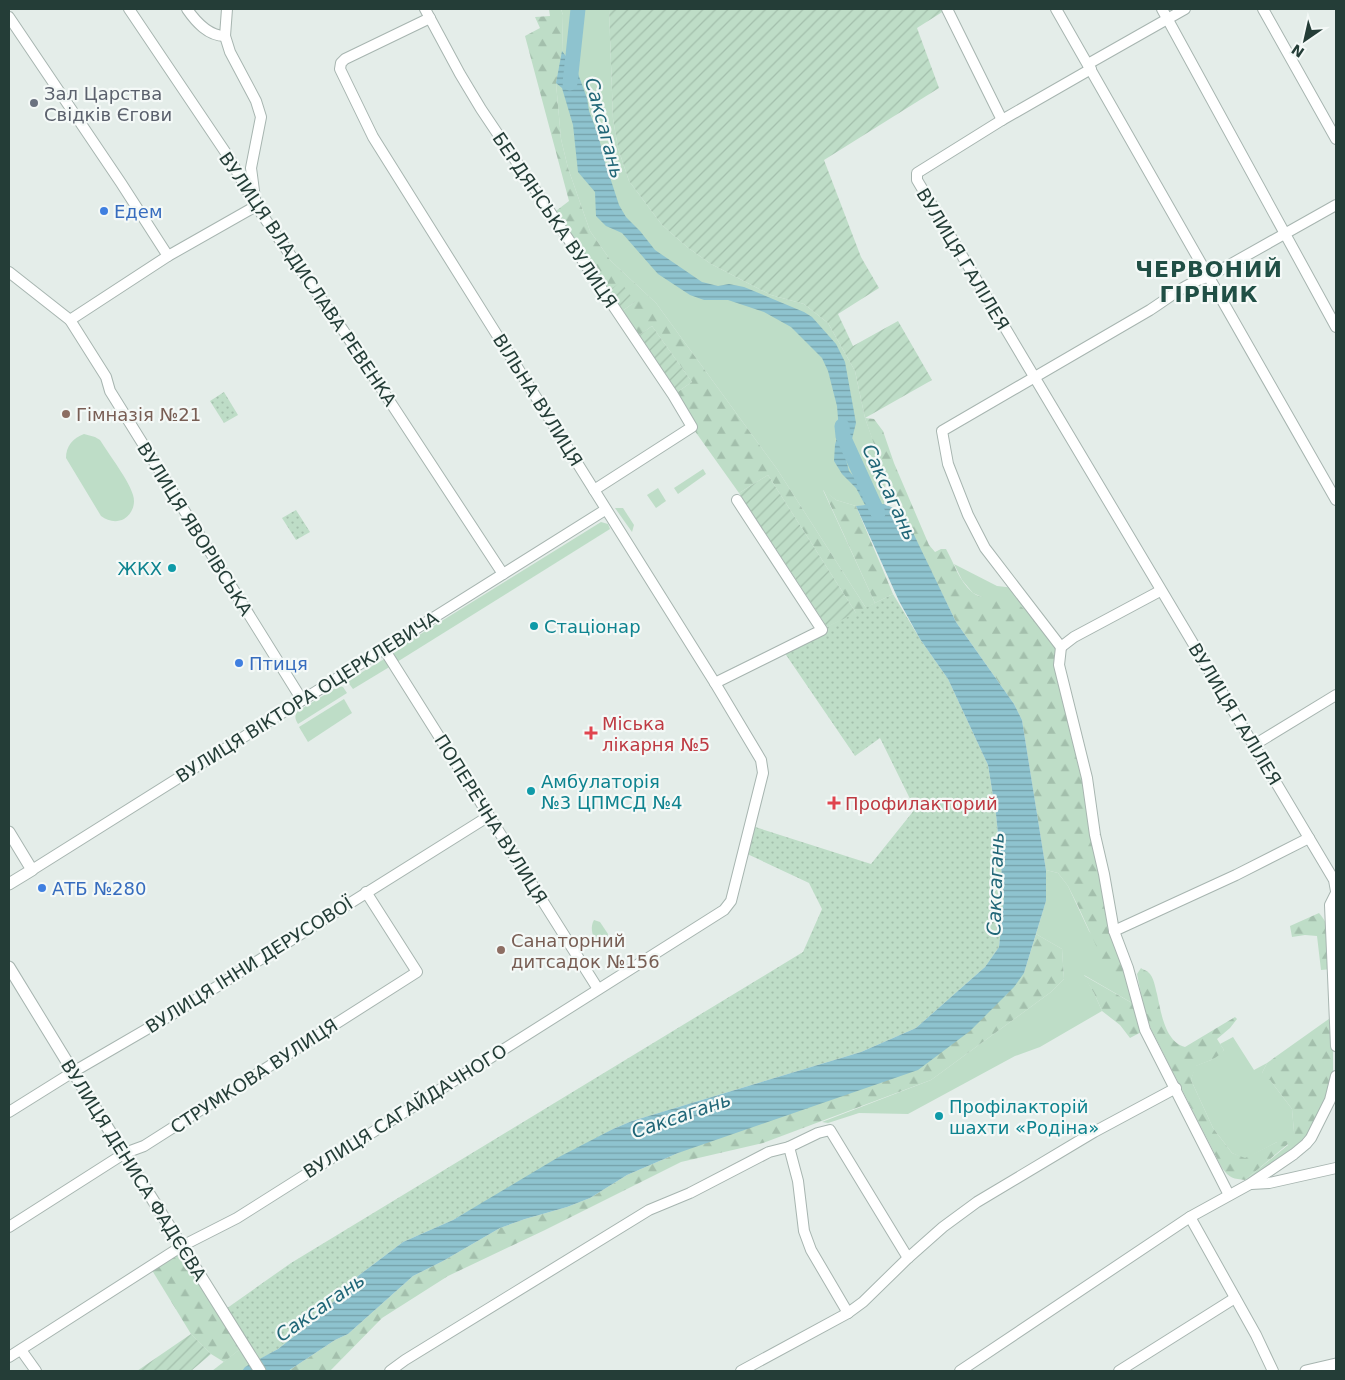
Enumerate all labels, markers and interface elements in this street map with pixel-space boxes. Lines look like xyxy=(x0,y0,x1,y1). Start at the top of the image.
north arrow xyxy=(1280,15,1330,65)
text: N xyxy=(1288,41,1307,61)
water label: Саксагань xyxy=(581,75,629,181)
place label: Зал Царства Свідків Єгови xyxy=(44,83,172,125)
marker: Зал Царства Свідків Єгови xyxy=(28,97,40,109)
street label: БЕРДЯНСЬКА ВУЛИЦЯ xyxy=(488,128,622,312)
street label: ВУЛИЦЯ ВЛАДИСЛАВА РЕВЕНКА xyxy=(215,148,401,410)
street label: ВУЛИЦЯ ГАЛІЛЕЯ xyxy=(912,184,1014,334)
place label: Едем xyxy=(114,201,162,222)
marker: Едем xyxy=(98,205,110,217)
district label: ЧЕРВОНИЙ ГІРНИК xyxy=(1135,257,1283,307)
street label: ВІЛЬНА ВУЛИЦЯ xyxy=(489,330,587,470)
place label: Гімназія №21 xyxy=(76,404,201,425)
marker: Гімназія №21 xyxy=(60,408,72,420)
street label: ВУЛИЦЯ ЯВОРІВСЬКА xyxy=(133,439,257,620)
water label: Саксагань xyxy=(858,440,922,544)
place label: ЖКХ xyxy=(118,558,162,579)
marker: ЖКХ xyxy=(166,562,178,574)
street label: ВУЛИЦЯ ВІКТОРА ОЦЕРКЛЕВИЧА xyxy=(172,607,443,787)
place label: Стаціонар xyxy=(544,616,641,637)
marker: Стаціонар xyxy=(528,620,540,632)
street label: ВУЛИЦЯ ГАЛІЛЕЯ xyxy=(1184,639,1286,789)
place label: Птиця xyxy=(249,653,308,674)
marker: Птиця xyxy=(233,657,245,669)
place label: Міська лікарня №5 xyxy=(602,713,710,755)
marker: Міська лікарня №5 xyxy=(584,726,598,740)
street label: ПОПЕРЕЧНА ВУЛИЦЯ xyxy=(430,731,552,907)
place label: Амбулаторія №3 ЦПМСД №4 xyxy=(541,771,682,813)
marker: Амбулаторія №3 ЦПМСД №4 xyxy=(525,785,537,797)
place label: Профилакторий xyxy=(845,793,998,814)
marker: Профилакторий xyxy=(827,796,841,810)
water label: Саксагань xyxy=(982,832,1008,936)
place label: АТБ №280 xyxy=(52,878,146,899)
marker: АТБ №280 xyxy=(36,882,48,894)
street label: ВУЛИЦЯ ІННИ ДЕРУСОВОЇ xyxy=(142,892,357,1037)
place label: Санаторний дитсадок №156 xyxy=(511,930,660,972)
marker: Санаторний дитсадок №156 xyxy=(495,944,507,956)
street label: СТРУМКОВА ВУЛИЦЯ xyxy=(166,1014,342,1138)
street label: ВУЛИЦЯ САГАЙДАЧНОГО xyxy=(299,1040,511,1182)
street label: ВУЛИЦЯ ДЕНИСА ФАДЄЄВА xyxy=(57,1055,211,1285)
water label: Саксагань xyxy=(628,1088,734,1142)
place label: Профілакторій шахти «Родіна» xyxy=(949,1096,1099,1138)
marker: Профілакторій шахти «Родіна» xyxy=(933,1110,945,1122)
water label: Саксагань xyxy=(271,1268,369,1346)

